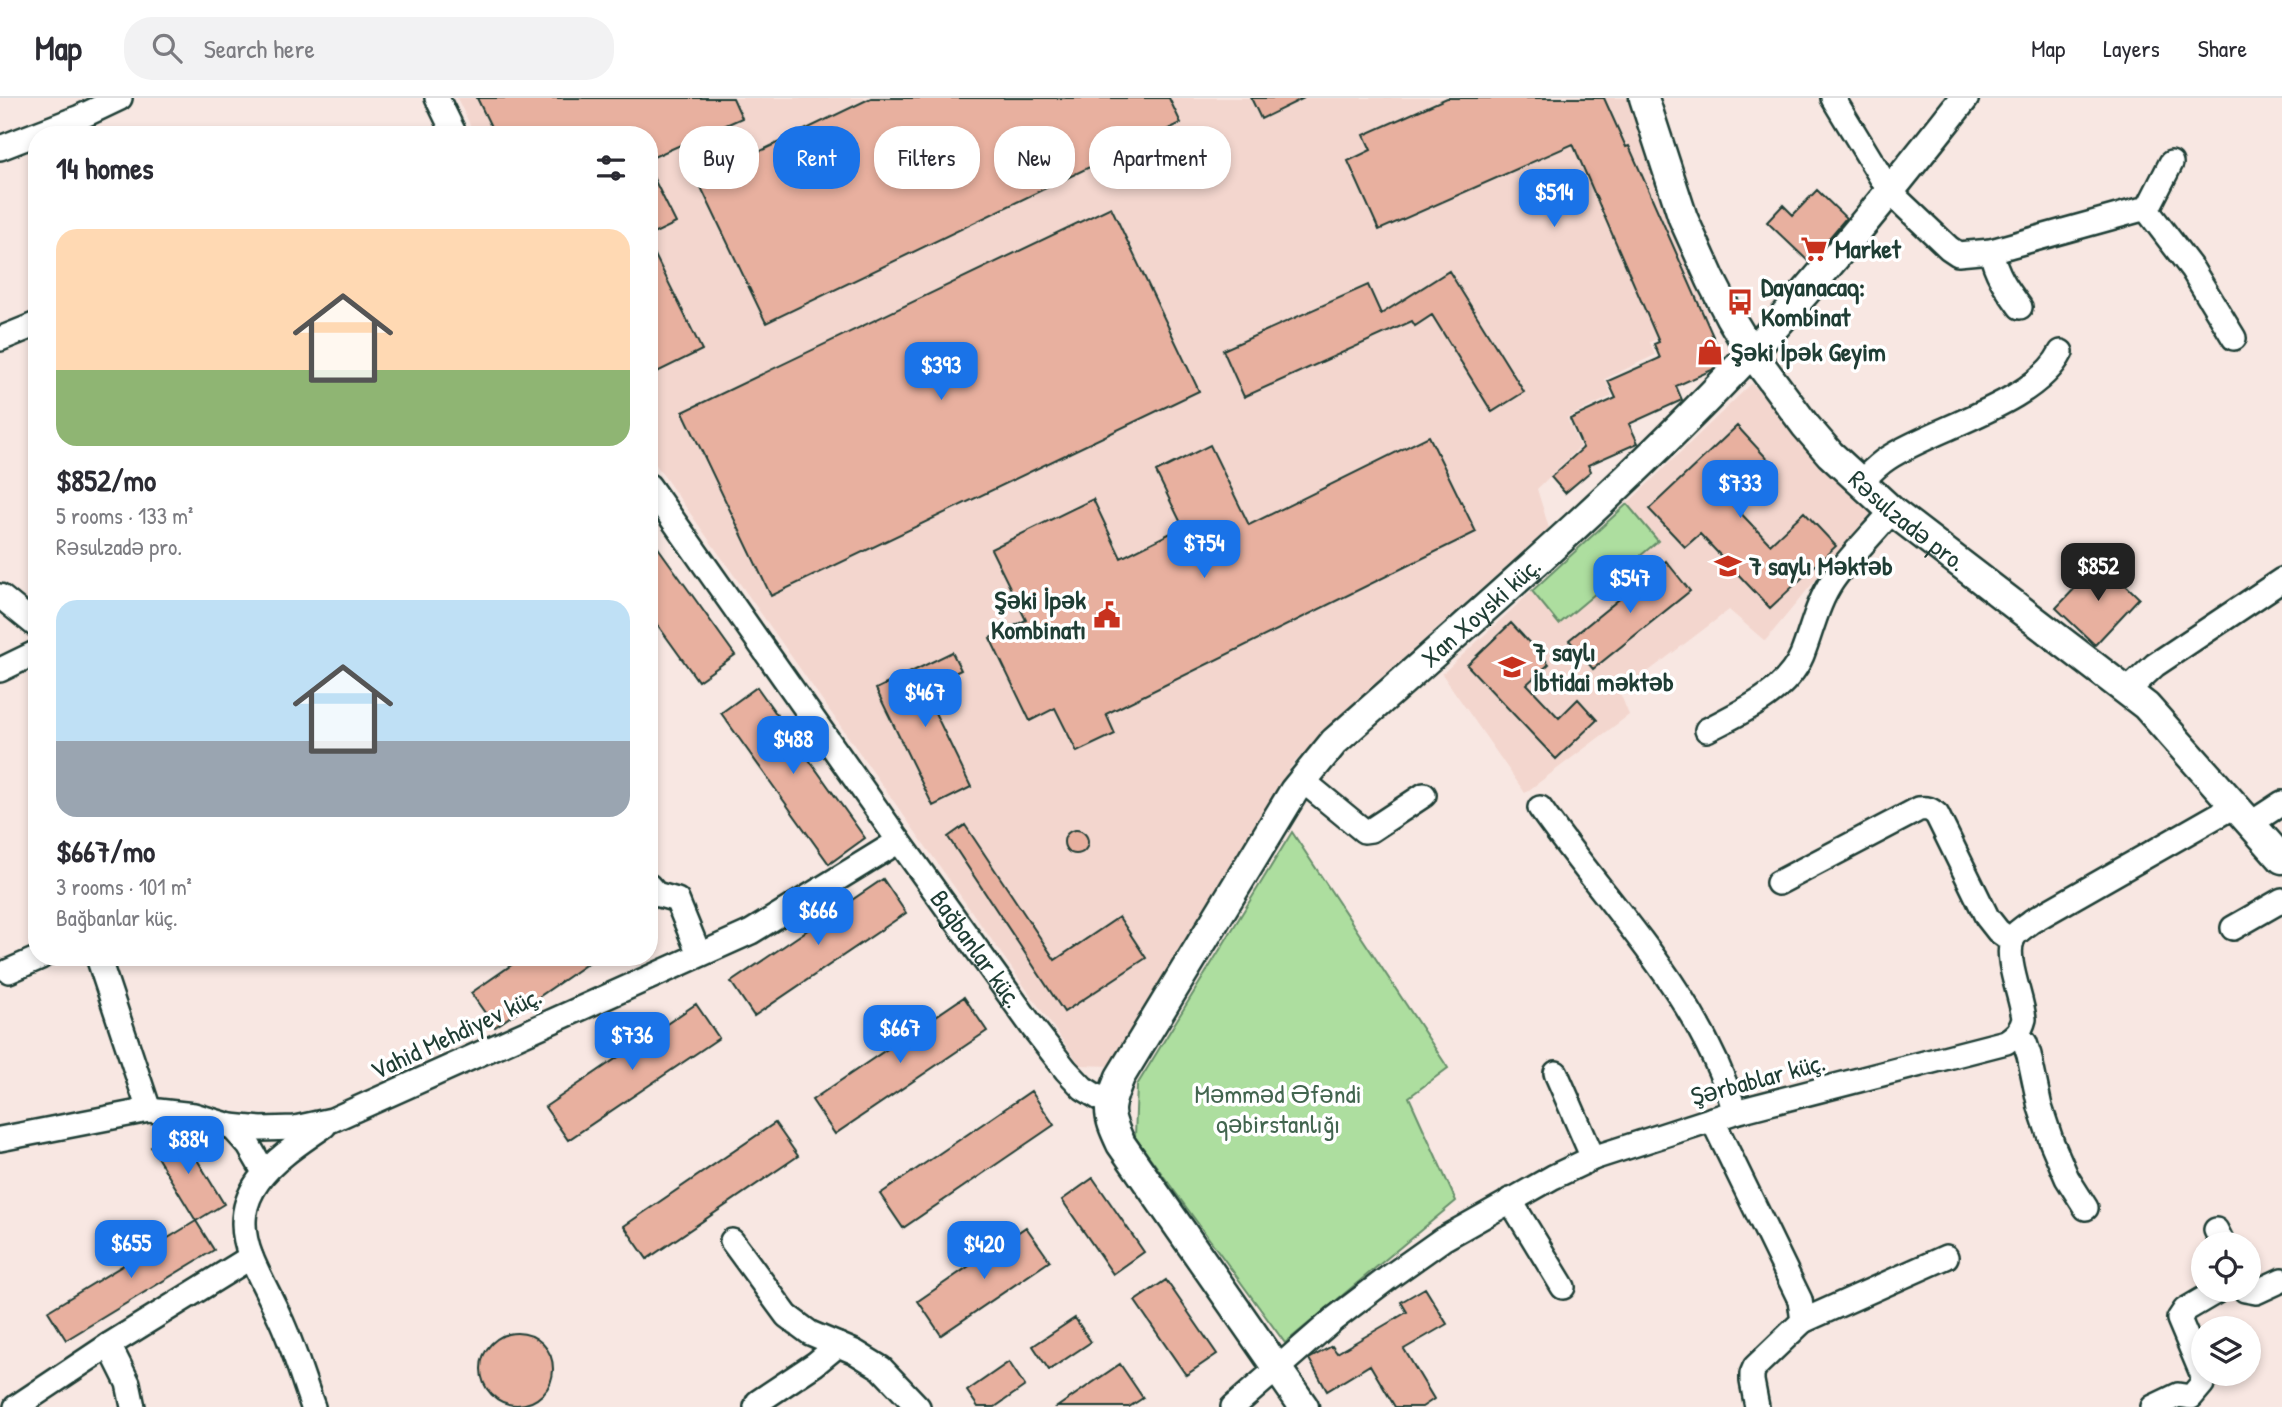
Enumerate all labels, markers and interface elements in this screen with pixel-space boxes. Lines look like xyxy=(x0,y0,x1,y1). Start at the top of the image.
search box xyxy=(124,17,614,80)
text: Map xyxy=(35,26,82,70)
icon: search xyxy=(148,29,186,67)
text: Search here xyxy=(204,31,315,66)
text: Map xyxy=(2031,32,2065,64)
text: Layers xyxy=(2103,32,2160,64)
text: Share xyxy=(2198,32,2247,64)
chip: Buy xyxy=(679,126,759,189)
chip: Rent xyxy=(773,126,860,189)
chip: Filters xyxy=(874,126,980,189)
chip: New xyxy=(994,126,1075,189)
chip: Apartment xyxy=(1089,126,1231,189)
text: 14 homes xyxy=(56,148,154,188)
icon: filters xyxy=(592,149,630,187)
pin: $514 xyxy=(1513,170,1595,229)
text: $514 xyxy=(1535,176,1573,207)
place label: Market xyxy=(1835,231,1902,266)
supermarket icon: Market xyxy=(1799,234,1829,264)
place label: Dayanacaq: Kombinat xyxy=(1761,269,1865,334)
icon: home xyxy=(280,275,406,401)
bus stop icon: Dayanacaq: Kombinat xyxy=(1725,287,1755,317)
place label: Şəki İpək Geyim xyxy=(1731,334,1886,370)
shop icon: Şəki İpək Geyim xyxy=(1695,337,1725,367)
pin: $393 xyxy=(900,342,982,402)
text: $393 xyxy=(921,349,961,380)
text: $852/mo xyxy=(56,460,156,500)
pin: $733 xyxy=(1699,460,1781,520)
street label: Rəsulzadə pro. xyxy=(1841,462,1974,579)
text: $733 xyxy=(1718,467,1762,498)
text: 5 rooms · 133 m² xyxy=(56,500,193,531)
pin: $754 xyxy=(1163,520,1245,580)
text: $754 xyxy=(1183,527,1225,558)
text: Rəsulzadə pro. xyxy=(56,531,182,562)
pin: $852 xyxy=(2057,544,2139,603)
place label: 7 saylı Məktəb xyxy=(1748,548,1893,584)
street label: Xan Xoyski küç. xyxy=(1413,549,1548,675)
text: $852 xyxy=(2077,550,2119,581)
school or university icon: 7 saylı Məktəb xyxy=(1713,551,1743,581)
pin: $547 xyxy=(1589,556,1671,615)
text: $547 xyxy=(1609,562,1651,593)
place label: Şəki İpək Kombinatı xyxy=(991,582,1086,647)
public building icon: Şəki İpək Kombinatı xyxy=(1092,600,1122,630)
place label: 7 saylı İbtidai məktəb xyxy=(1532,634,1674,699)
icon: home xyxy=(280,646,406,772)
school or university icon: 7 saylı İbtidai məktəb xyxy=(1497,652,1527,682)
pin: $467 xyxy=(884,670,966,729)
text: $467 xyxy=(905,676,945,707)
pin: $488 xyxy=(752,716,834,776)
text: $488 xyxy=(773,723,813,754)
text: $667/mo xyxy=(56,831,155,871)
text: 3 rooms · 101 m² xyxy=(56,871,192,902)
street label: Bağbanlar küç. xyxy=(923,882,1031,1015)
pin: $666 xyxy=(777,888,859,947)
text: $666 xyxy=(798,894,838,925)
text: Bağbanlar küç. xyxy=(56,902,178,933)
street label: Vahid Mehdiyev küç. xyxy=(365,978,547,1087)
pin: $667 xyxy=(859,1006,941,1065)
pin: $736 xyxy=(591,1012,673,1072)
text: $667 xyxy=(879,1012,921,1043)
text: $736 xyxy=(611,1019,653,1050)
street label: Şərbablar küç. xyxy=(1687,1044,1829,1113)
park label: Məmməd Əfəndi qəbirstanlığı xyxy=(1195,1076,1361,1141)
pin: $884 xyxy=(147,1116,229,1176)
text: $884 xyxy=(168,1123,208,1154)
pin: $655 xyxy=(90,1220,172,1280)
pin: $420 xyxy=(943,1222,1025,1281)
text: $655 xyxy=(111,1227,151,1258)
text: $420 xyxy=(963,1228,1005,1259)
map controls xyxy=(2191,1232,2261,1386)
button: locate xyxy=(2191,1232,2261,1302)
button: layers xyxy=(2191,1316,2261,1386)

